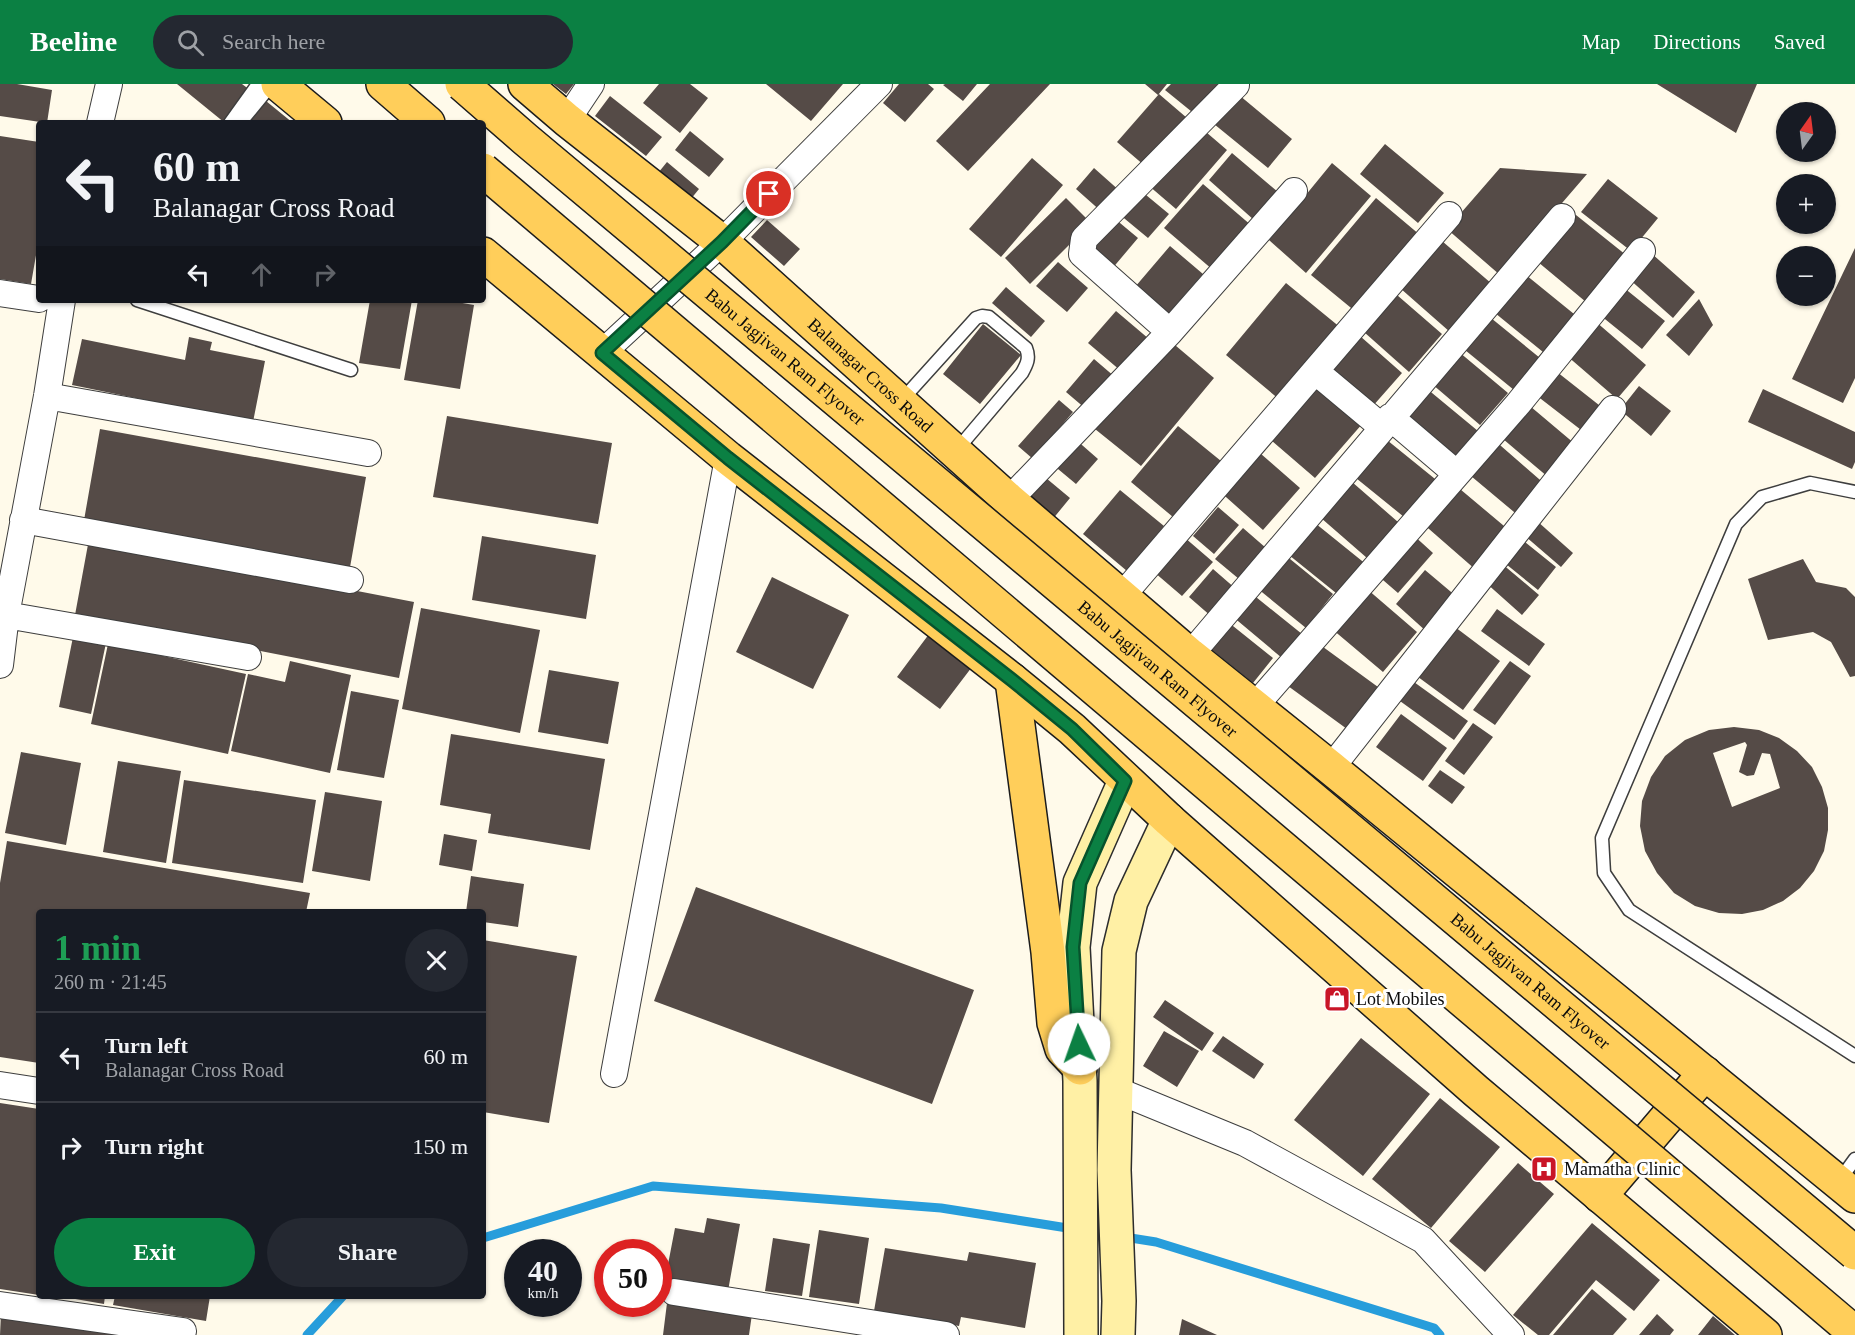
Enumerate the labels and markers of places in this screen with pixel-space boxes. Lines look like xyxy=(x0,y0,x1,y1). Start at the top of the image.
pin xyxy=(743,168,794,219)
shop icon: Lot Mobiles xyxy=(1322,984,1352,1014)
place label: Lot Mobiles xyxy=(1356,989,1445,1009)
hospital icon: Mamatha Clinic xyxy=(1529,1154,1559,1184)
place label: Mamatha Clinic xyxy=(1564,1159,1680,1179)

